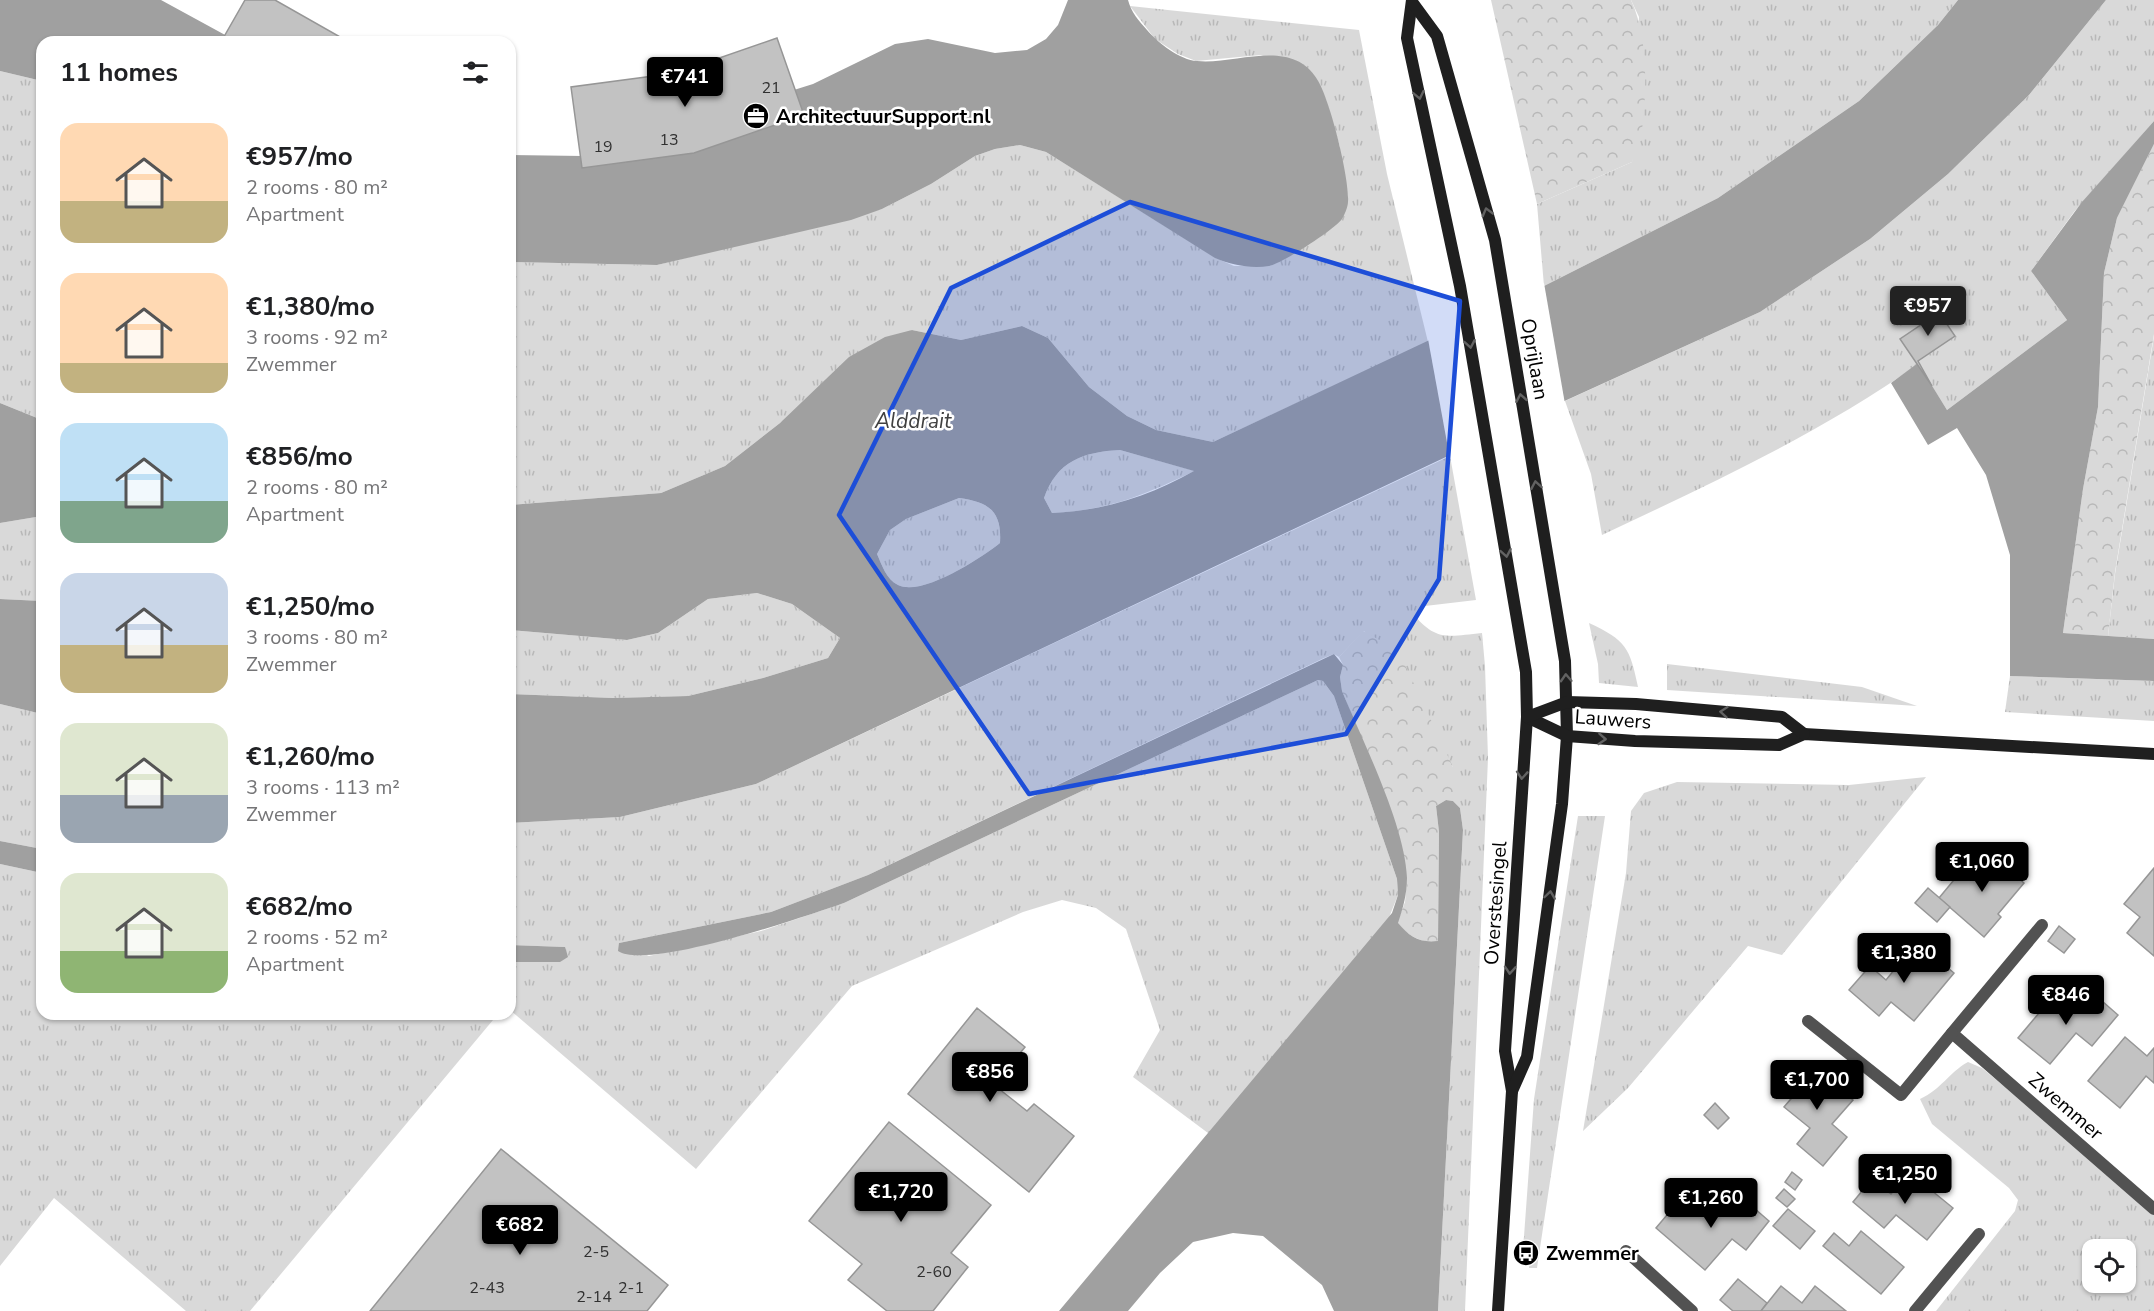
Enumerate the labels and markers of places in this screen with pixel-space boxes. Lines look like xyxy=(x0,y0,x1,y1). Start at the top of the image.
pin: €741 xyxy=(649,57,721,108)
office icon: ArchitectuurSupport.nl xyxy=(741,101,771,131)
place label: ArchitectuurSupport.nl xyxy=(776,103,991,130)
pin: €957 xyxy=(1892,286,1964,337)
pin: €1,060 xyxy=(1933,842,2031,893)
pin: €1,380 xyxy=(1855,933,1953,984)
pin: €846 xyxy=(2030,975,2102,1026)
pin: €856 xyxy=(954,1052,1026,1103)
pin: €1,700 xyxy=(1768,1060,1866,1111)
pin: €1,250 xyxy=(1856,1154,1954,1205)
pin: €1,720 xyxy=(852,1172,950,1223)
pin: €1,260 xyxy=(1662,1178,1760,1229)
pin: €682 xyxy=(484,1205,556,1256)
bus stop icon: Zwemmer xyxy=(1511,1238,1541,1268)
place label: Zwemmer xyxy=(1546,1240,1639,1267)

